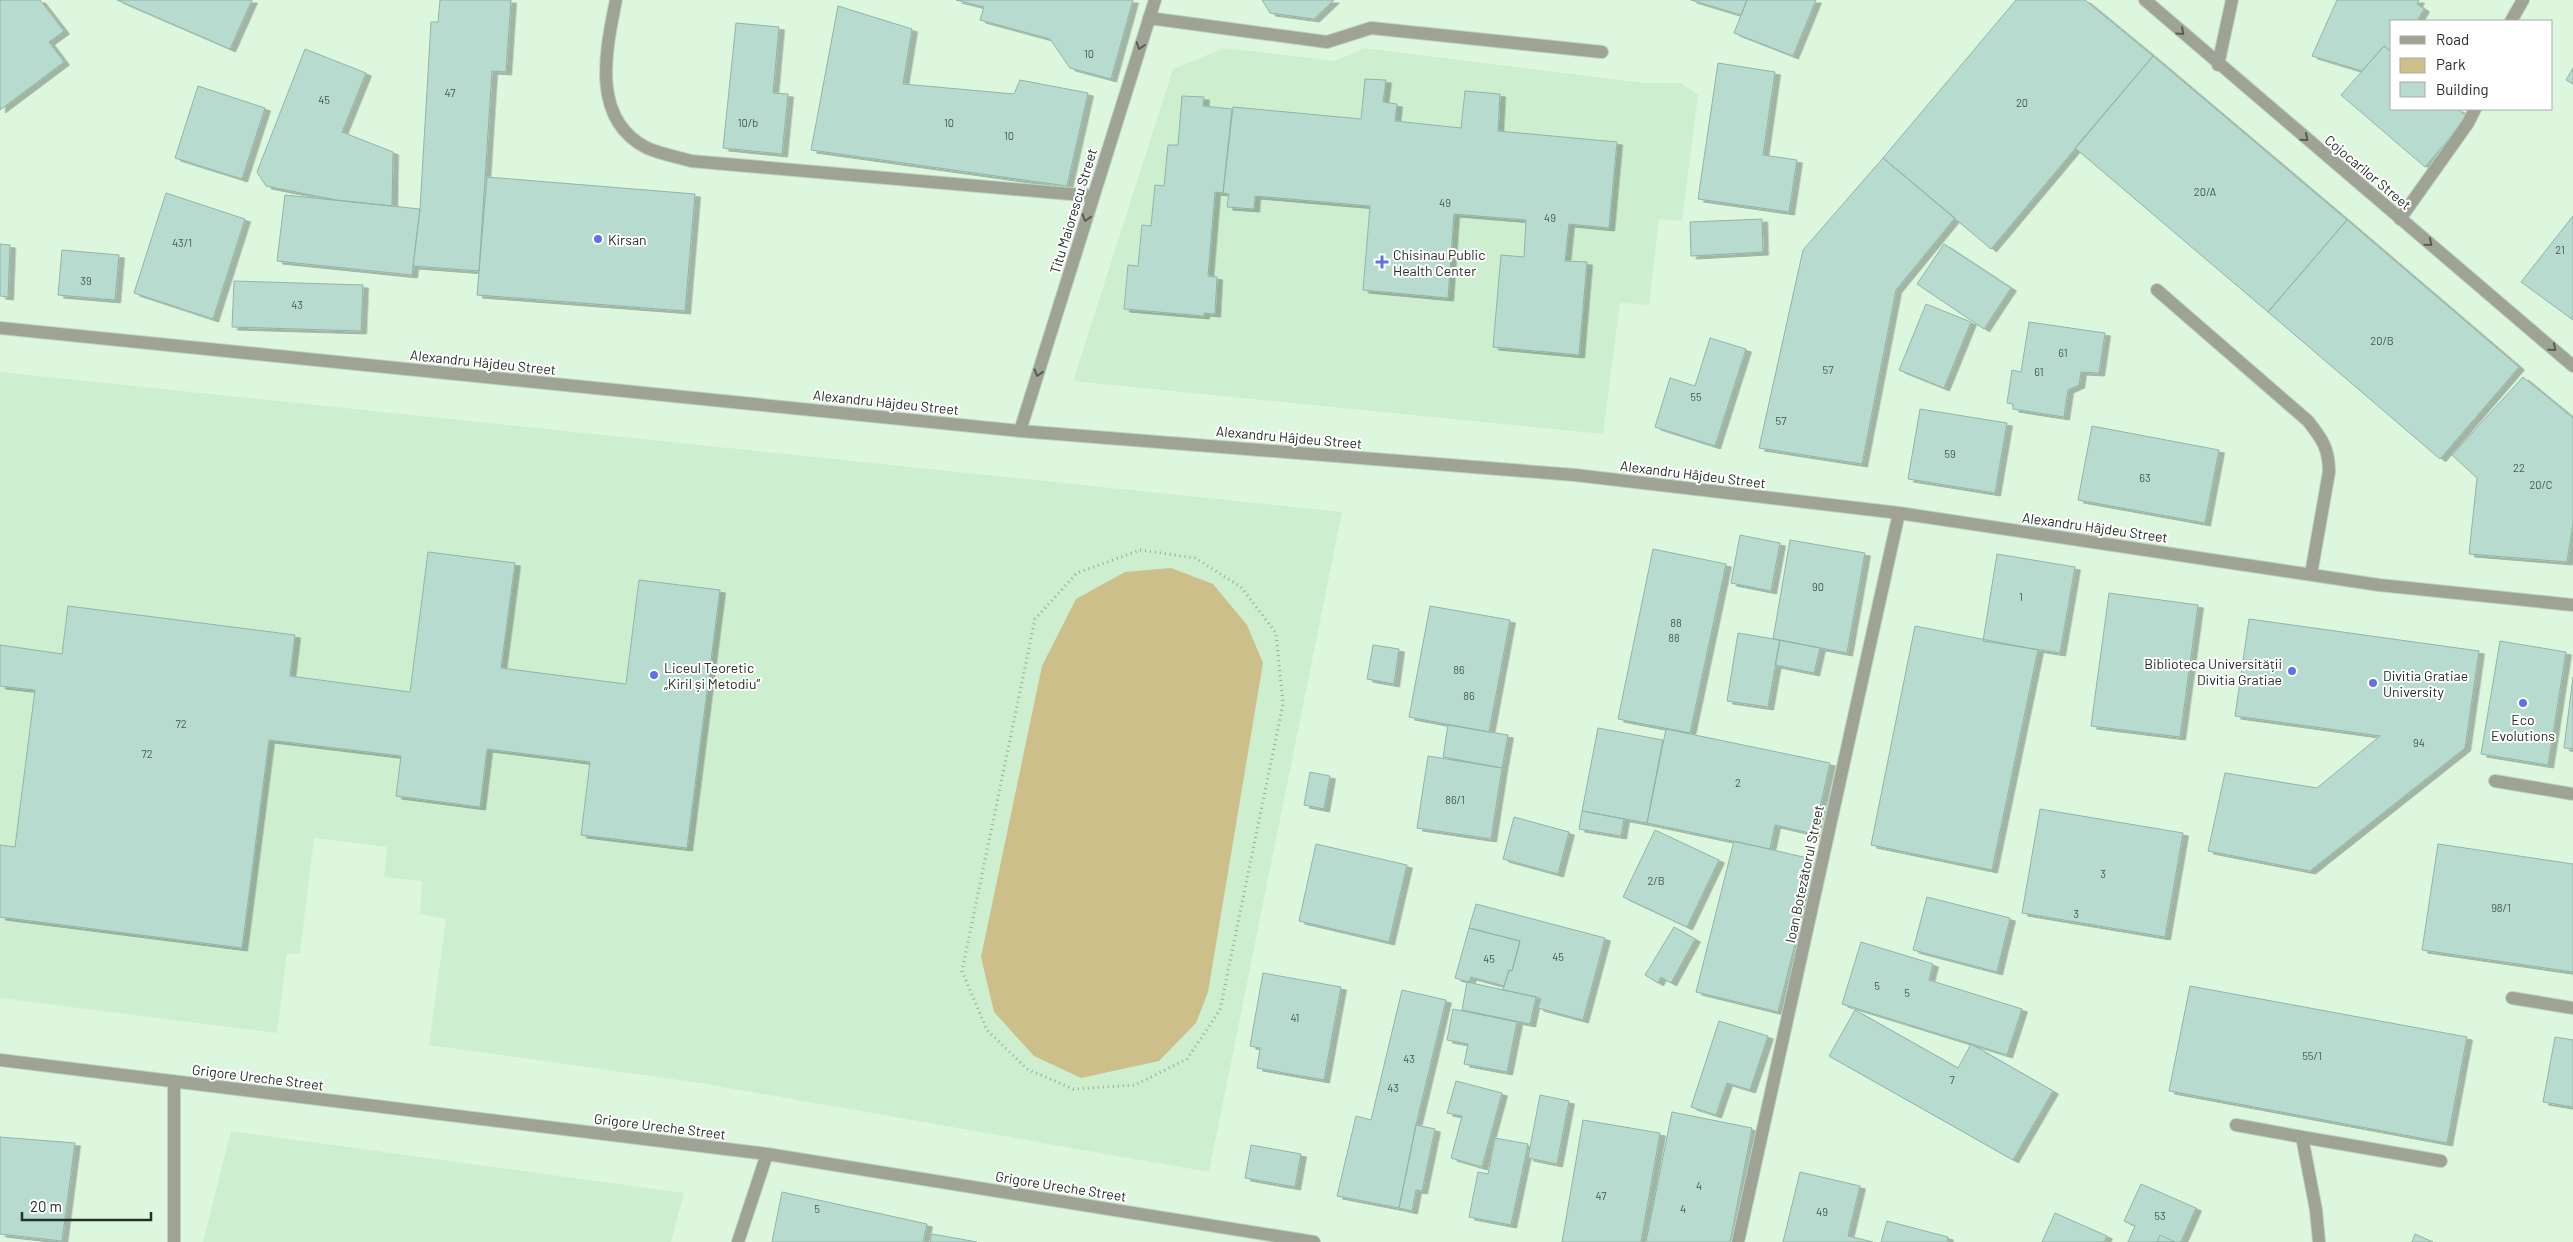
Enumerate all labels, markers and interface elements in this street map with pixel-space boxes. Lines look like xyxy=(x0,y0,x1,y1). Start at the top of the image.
legend xyxy=(2390,20,2553,110)
one-way arrow xyxy=(2176,27,2185,36)
text: Road xyxy=(2436,30,2469,48)
one-way arrow xyxy=(1136,42,1146,50)
house number: 10 xyxy=(1084,47,1094,60)
text: Park xyxy=(2436,55,2466,73)
text: Building xyxy=(2436,80,2489,98)
house number: 47 xyxy=(445,86,455,99)
house number: 45 xyxy=(318,93,330,106)
house number: 20 xyxy=(2016,96,2028,109)
house number: 10/b xyxy=(738,116,758,129)
house number: 10 xyxy=(944,116,954,129)
house number: 10 xyxy=(1004,129,1014,142)
street label: Cojocarilor Street xyxy=(2321,131,2415,213)
one-way arrow xyxy=(2299,132,2308,141)
street label: Titu Maiorescu Street xyxy=(1046,146,1100,276)
house number: 20/A xyxy=(2194,185,2216,198)
house number: 49 xyxy=(1439,196,1451,209)
house number: 49 xyxy=(1544,211,1556,224)
one-way arrow xyxy=(1081,214,1091,222)
place label: Kirsan xyxy=(608,231,647,248)
marker: Kirsan xyxy=(592,233,604,245)
house number: 43/1 xyxy=(172,236,192,249)
one-way arrow xyxy=(2423,237,2432,246)
house number: 21 xyxy=(2555,243,2565,256)
place label: Chisinau Public Health Center xyxy=(1393,246,1485,279)
marker: Chisinau Public Health Center xyxy=(1375,255,1389,269)
house number: 39 xyxy=(80,274,92,287)
house number: 43 xyxy=(291,298,303,311)
house number: 20/B xyxy=(2370,334,2394,347)
one-way arrow xyxy=(2547,343,2556,352)
street label: Alexandru Hâjdeu Street xyxy=(409,346,557,378)
house number: 61 xyxy=(2058,346,2068,359)
house number: 57 xyxy=(1823,363,1833,376)
house number: 61 xyxy=(2034,365,2044,378)
one-way arrow xyxy=(1034,369,1044,377)
street label: Alexandru Hâjdeu Street xyxy=(812,386,960,418)
house number: 55 xyxy=(1690,390,1702,403)
house number: 57 xyxy=(1776,414,1786,427)
street label: Alexandru Hâjdeu Street xyxy=(1215,422,1363,452)
house number: 59 xyxy=(1944,447,1956,460)
street label: Alexandru Hâjdeu Street xyxy=(1619,457,1767,491)
house number: 22 xyxy=(2513,461,2525,474)
house number: 63 xyxy=(2139,471,2151,484)
house number: 20/C xyxy=(2529,478,2553,491)
street label: Alexandru Hâjdeu Street xyxy=(2021,508,2169,546)
house number: 90 xyxy=(1812,580,1824,593)
house number: 1 xyxy=(2019,590,2023,603)
house number: 88 xyxy=(1670,616,1682,629)
house number: 88 xyxy=(1668,631,1680,644)
place label: Biblioteca Universității Divitia Gratiae xyxy=(2144,655,2282,688)
place label: Liceul Teoretic „Kiril și Metodiu” xyxy=(664,659,760,692)
house number: 86 xyxy=(1453,663,1465,676)
marker: Biblioteca Universității Divitia Gratiae xyxy=(2286,665,2298,677)
place label: Divitia Gratiae University xyxy=(2383,667,2468,700)
marker: Liceul Teoretic „Kiril și Metodiu” xyxy=(648,669,660,681)
marker: Divitia Gratiae University xyxy=(2367,677,2379,689)
house number: 86 xyxy=(1463,689,1475,702)
marker: Eco Evolutions xyxy=(2517,697,2529,709)
place label: Eco Evolutions xyxy=(2491,711,2555,744)
house number: 72 xyxy=(175,717,187,730)
house number: 94 xyxy=(2413,736,2425,749)
house number: 72 xyxy=(141,747,153,760)
house number: 2 xyxy=(1735,776,1741,789)
house number: 86/1 xyxy=(1445,793,1465,806)
street label: Ioan Botezătorul Street xyxy=(1781,804,1827,944)
house number: 3 xyxy=(2100,867,2106,880)
house number: 2/B xyxy=(1647,874,1665,887)
house number: 98/1 xyxy=(2491,901,2511,914)
house number: 3 xyxy=(2073,907,2079,920)
house number: 45 xyxy=(1552,950,1564,963)
house number: 45 xyxy=(1483,952,1495,965)
house number: 5 xyxy=(1874,979,1880,992)
house number: 5 xyxy=(1904,986,1910,999)
house number: 41 xyxy=(1291,1011,1299,1024)
house number: 55/1 xyxy=(2302,1049,2322,1062)
house number: 43 xyxy=(1403,1052,1415,1065)
street label: Grigore Ureche Street xyxy=(191,1060,325,1094)
house number: 7 xyxy=(1949,1073,1955,1086)
house number: 43 xyxy=(1387,1081,1399,1094)
street label: Grigore Ureche Street xyxy=(593,1109,727,1143)
street label: Grigore Ureche Street xyxy=(994,1167,1128,1205)
house number: 4 xyxy=(1696,1179,1702,1192)
house number: 47 xyxy=(1596,1189,1606,1202)
scale bar xyxy=(22,1190,151,1222)
text: 20 m xyxy=(30,1197,62,1215)
house number: 5 xyxy=(814,1202,820,1215)
house number: 4 xyxy=(1680,1202,1686,1215)
house number: 49 xyxy=(1816,1205,1828,1218)
house number: 53 xyxy=(2154,1209,2166,1222)

